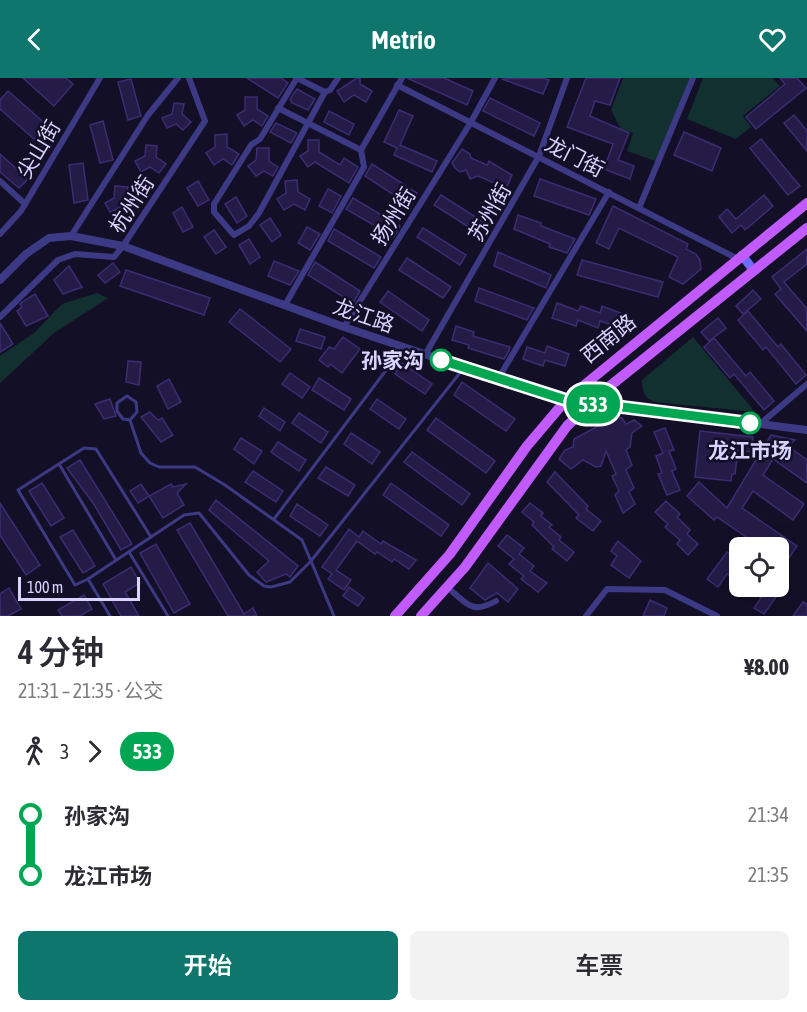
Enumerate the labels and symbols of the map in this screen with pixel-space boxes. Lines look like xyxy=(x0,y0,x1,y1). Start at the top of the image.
street label: 尖山街 xyxy=(11,116,65,182)
street label: 龙门街 xyxy=(541,131,609,181)
street label: 杭州街 xyxy=(104,171,158,237)
street label: 苏州街 xyxy=(463,179,515,245)
street label: 扬州街 xyxy=(366,183,420,249)
street label: 龙江路 xyxy=(330,293,398,337)
street label: 西南路 xyxy=(576,309,640,367)
place label: 孙家沟 xyxy=(361,348,424,372)
marker: 孙家沟 xyxy=(430,349,452,371)
line badge: 533 xyxy=(558,384,628,424)
marker: 龙江市场 xyxy=(739,412,761,434)
place label: 龙江市场 xyxy=(708,438,792,462)
scale bar xyxy=(18,574,140,602)

